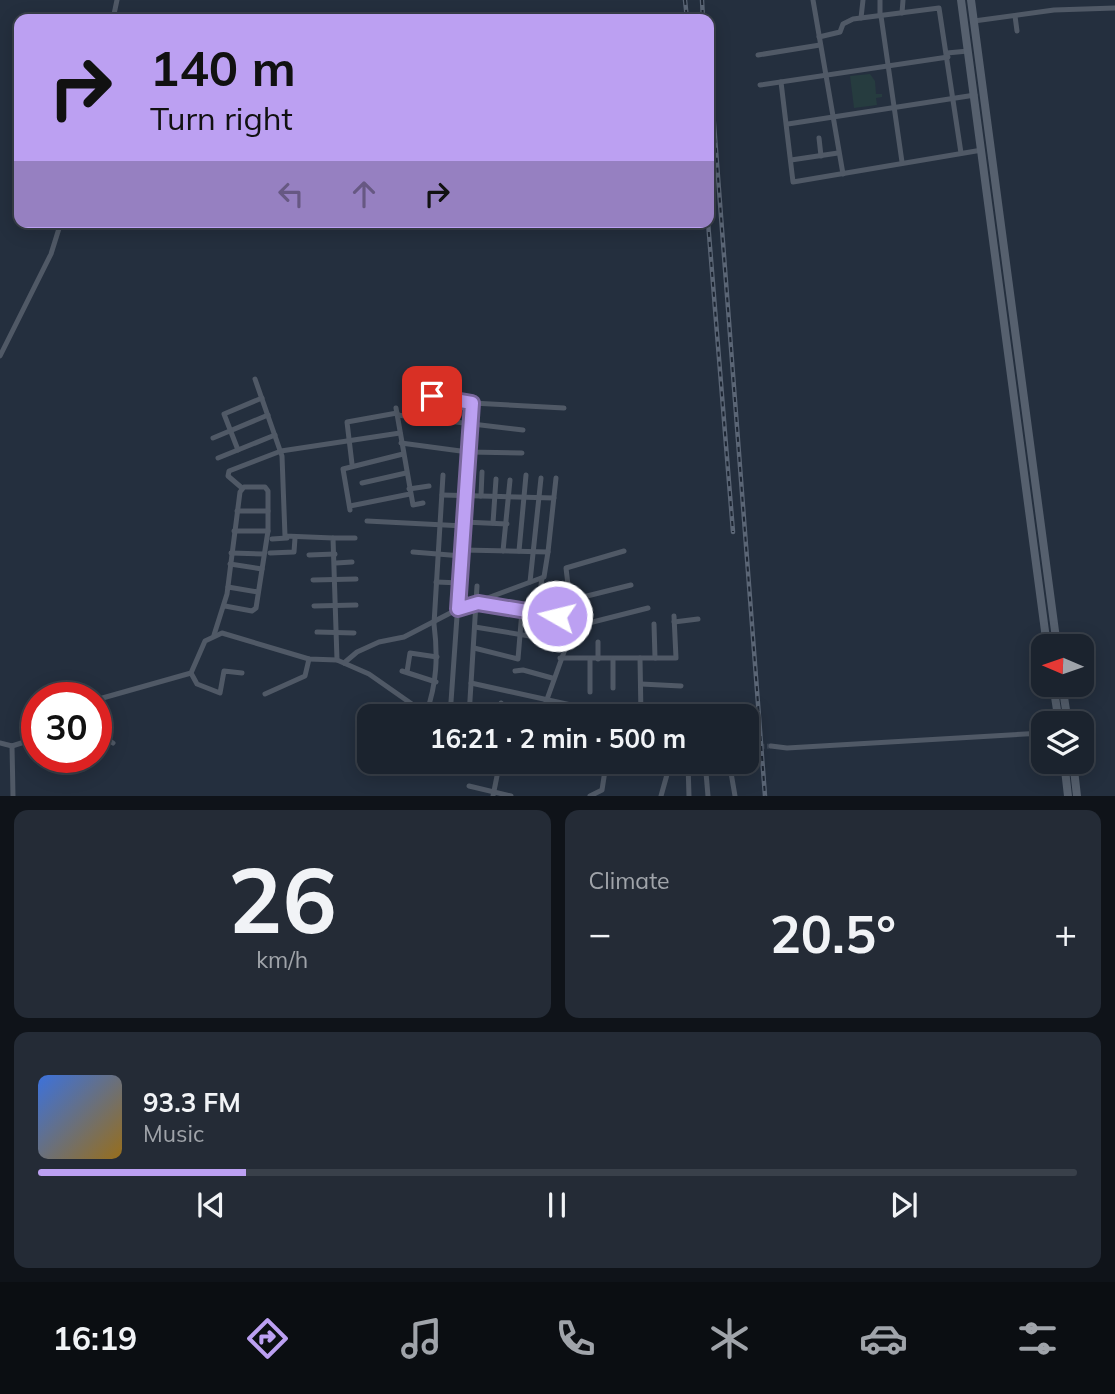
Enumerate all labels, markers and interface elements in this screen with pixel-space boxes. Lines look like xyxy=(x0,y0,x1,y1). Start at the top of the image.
text: 140 m xyxy=(150,37,296,98)
icon: right xyxy=(35,42,126,133)
text: Turn right xyxy=(150,98,293,138)
icon: left xyxy=(272,175,310,213)
icon: ahead xyxy=(345,175,383,213)
icon: right xyxy=(418,175,456,213)
pin xyxy=(402,366,462,426)
icon: arrive xyxy=(413,377,451,415)
position arrow xyxy=(520,579,594,653)
north arrow xyxy=(1031,634,1094,696)
map controls xyxy=(1031,634,1094,774)
speed limit sign: 30 xyxy=(21,682,112,773)
button: layers xyxy=(1031,711,1094,774)
text: 16:21 · 2 min · 500 m xyxy=(430,722,686,755)
text: 26 xyxy=(228,842,337,956)
text: Climate xyxy=(589,866,670,895)
text: 20.5° xyxy=(770,901,896,966)
text: − xyxy=(589,909,611,957)
text: + xyxy=(1054,909,1077,957)
text: km/h xyxy=(256,945,308,974)
text: 93.3 FM xyxy=(143,1086,241,1119)
text: Music xyxy=(143,1119,204,1148)
icon: previous xyxy=(192,1186,230,1224)
icon: pause xyxy=(538,1186,576,1224)
icon: next xyxy=(885,1186,923,1224)
icon: directions xyxy=(243,1314,292,1363)
icon: music xyxy=(397,1314,446,1363)
icon: phone xyxy=(551,1314,600,1363)
icon: climate xyxy=(705,1314,754,1363)
icon: car xyxy=(859,1314,908,1363)
icon: filters xyxy=(1013,1314,1062,1363)
text: 16:19 xyxy=(53,1318,137,1358)

